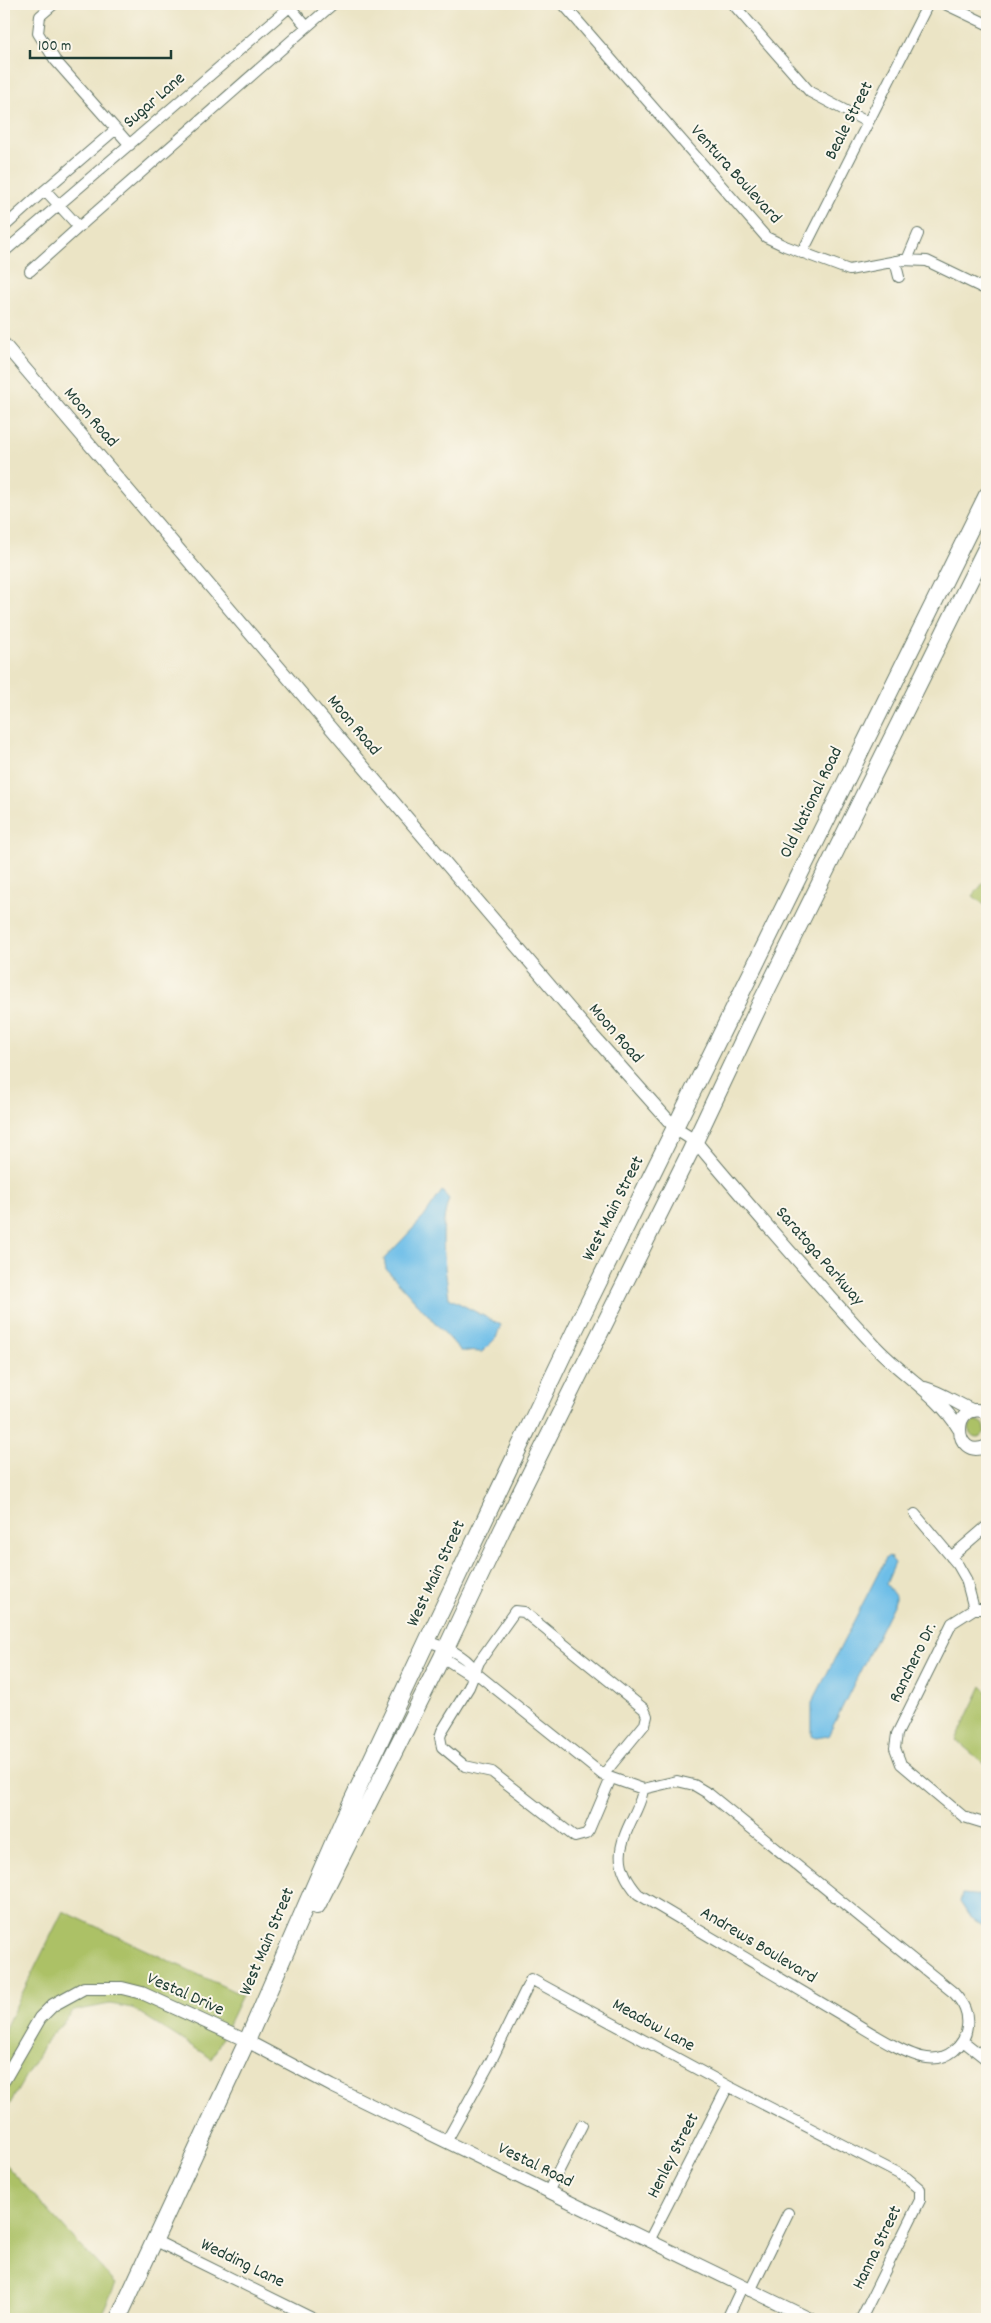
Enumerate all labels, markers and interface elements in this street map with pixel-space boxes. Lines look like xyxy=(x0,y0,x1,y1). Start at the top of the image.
scale bar xyxy=(30,28,171,60)
text: 100 m xyxy=(38,36,71,58)
street label: Sugar Lane xyxy=(119,67,192,135)
street label: Beale Street xyxy=(820,77,881,165)
street label: Ventura Boulevard xyxy=(684,120,786,230)
street label: Moon Road xyxy=(57,382,123,454)
street label: Moon Road xyxy=(320,690,386,762)
street label: Old National Road xyxy=(774,743,850,863)
street label: Moon Road xyxy=(582,998,648,1070)
street label: West Main Street xyxy=(577,1152,651,1266)
street label: Saratoga Parkway xyxy=(769,1202,870,1313)
street label: West Main Street xyxy=(401,1516,473,1631)
street label: Ranchero Dr. xyxy=(884,1619,944,1707)
street label: West Main Street xyxy=(234,1884,302,2000)
street label: Andrews Boulevard xyxy=(695,1901,821,1991)
street label: Vestal Drive xyxy=(142,1967,228,2023)
street label: Meadow Lane xyxy=(607,1993,699,2059)
street label: Henley Street xyxy=(642,2109,706,2203)
street label: Vestal Road xyxy=(493,2137,577,2195)
street label: Hanna Street xyxy=(847,2201,909,2294)
street label: Wedding Lane xyxy=(196,2233,288,2295)

